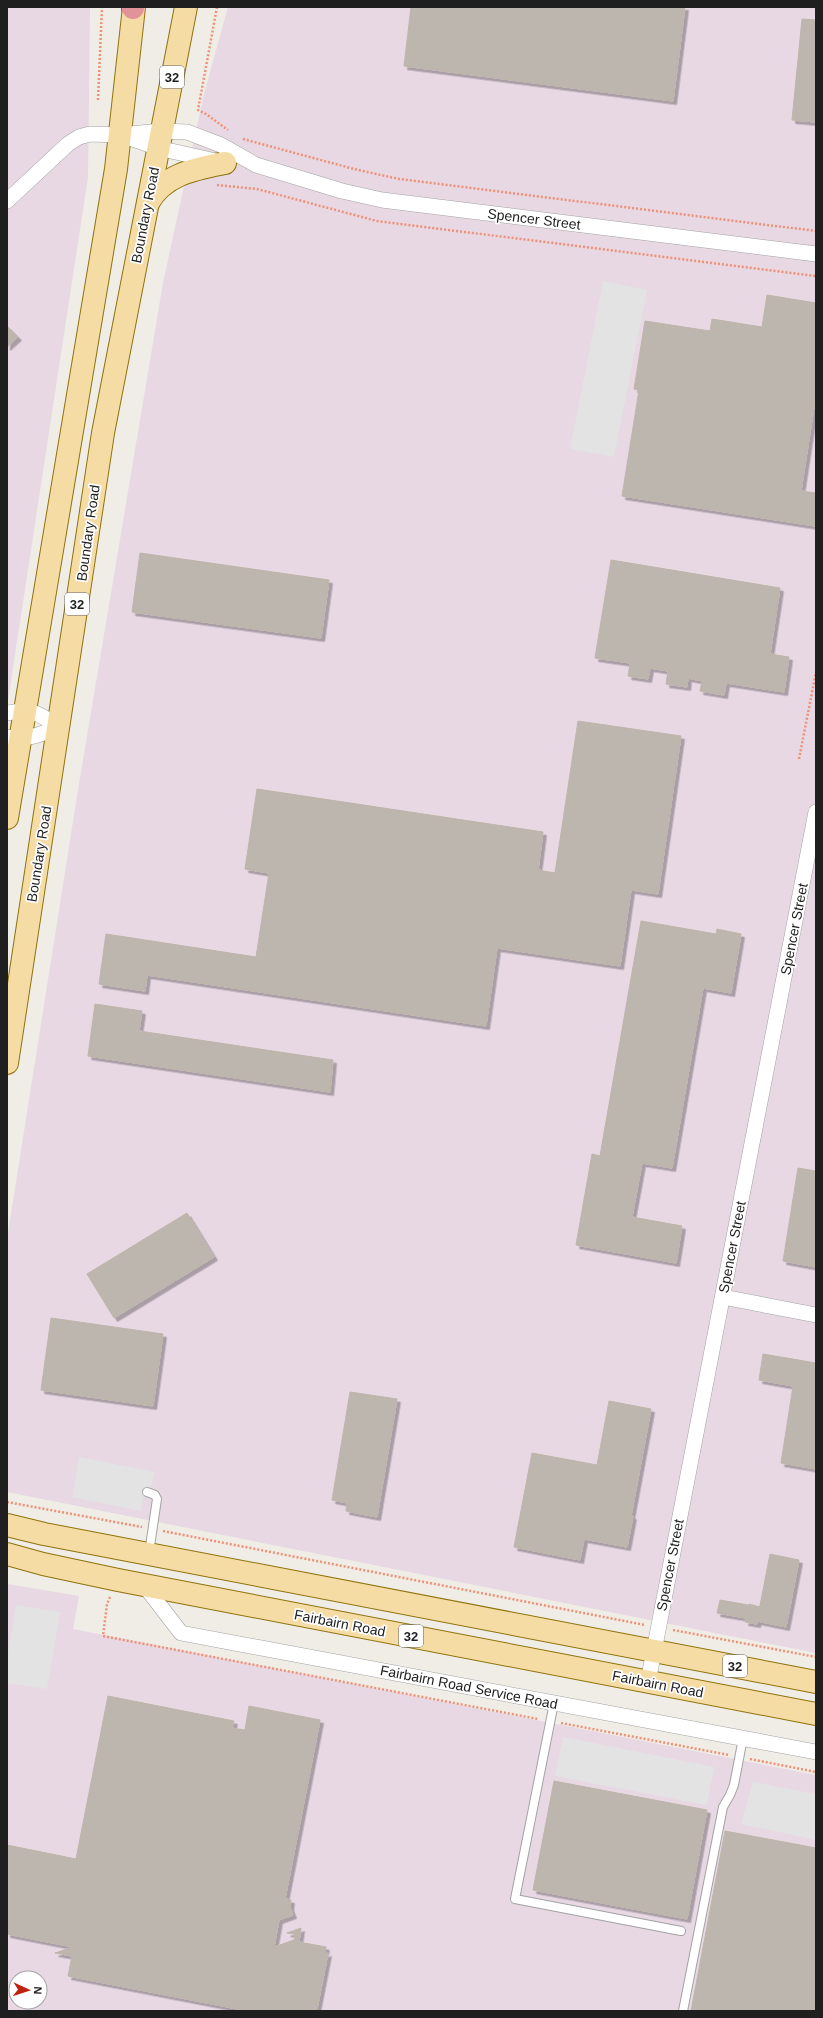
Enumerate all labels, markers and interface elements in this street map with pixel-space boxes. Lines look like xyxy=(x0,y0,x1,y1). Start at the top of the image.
road number: 32 xyxy=(160,66,184,88)
street label: Boundary Road xyxy=(128,166,162,264)
street label: Spencer Street xyxy=(487,205,581,233)
street label: Boundary Road xyxy=(73,484,103,582)
road number: 32 xyxy=(65,593,89,615)
street label: Boundary Road xyxy=(23,805,55,903)
street label: Spencer Street xyxy=(777,882,811,976)
street label: Spencer Street xyxy=(715,1200,749,1294)
street label: Spencer Street xyxy=(653,1518,687,1612)
street label: Fairbairn Road xyxy=(293,1606,387,1640)
road number: 32 xyxy=(399,1625,423,1647)
road number: 32 xyxy=(723,1655,747,1677)
street label: Fairbairn Road Service Road xyxy=(379,1662,559,1712)
street label: Fairbairn Road xyxy=(611,1667,705,1701)
north arrow xyxy=(8,1970,48,2010)
text: N xyxy=(32,1986,44,1995)

